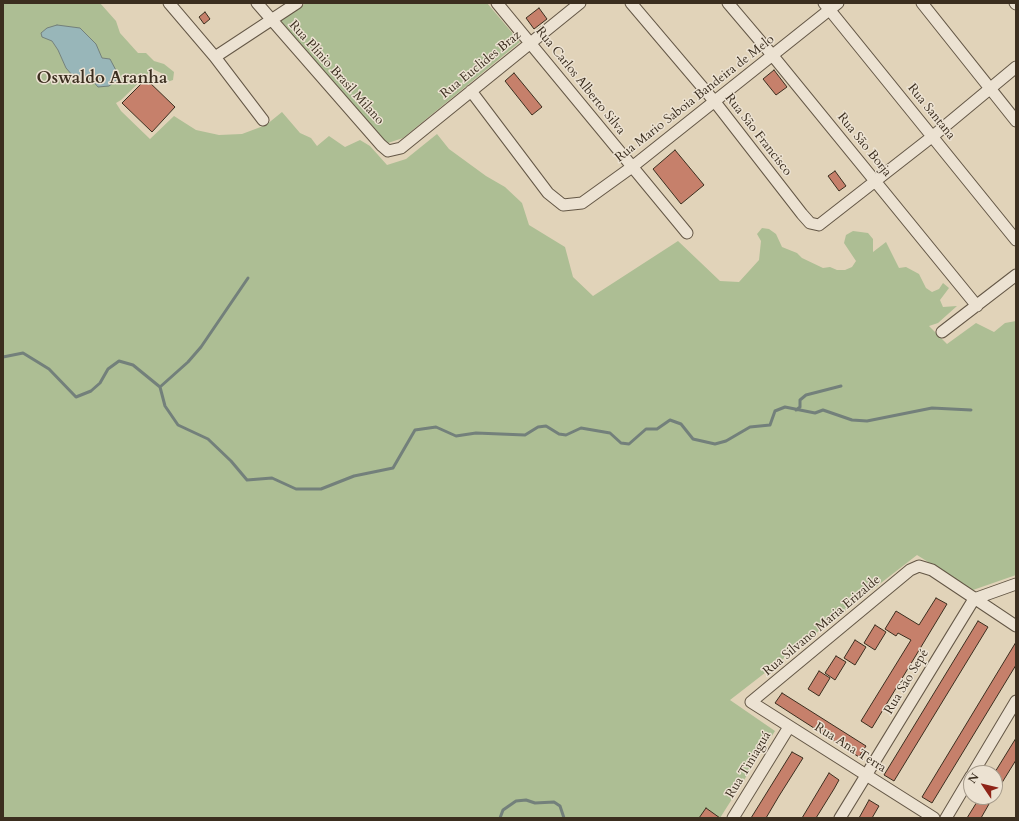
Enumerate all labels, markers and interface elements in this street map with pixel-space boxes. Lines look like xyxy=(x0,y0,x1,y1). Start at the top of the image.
street label: Rua Plínio Brasil Milano xyxy=(285,18,387,128)
street label: Rua Carlos Alberto Silva xyxy=(532,24,628,138)
street label: Rua Euclides Braz xyxy=(438,28,524,102)
street label: Rua Mario Saboia Bandeira de Melo xyxy=(612,32,778,166)
district label: Oswaldo Aranha xyxy=(37,69,167,89)
street label: Rua Santana xyxy=(904,81,958,143)
street label: Rua São Francisco xyxy=(721,91,795,179)
street label: Rua São Borja xyxy=(833,110,895,180)
street label: Rua Silvano Maria Erizalde xyxy=(760,572,884,680)
street label: Rua São Sepé xyxy=(881,647,933,717)
street label: Rua Ana Terra xyxy=(811,720,889,776)
street label: Rua Tiniaguá xyxy=(723,729,775,801)
north arrow xyxy=(963,765,1003,805)
text: N xyxy=(965,770,982,787)

